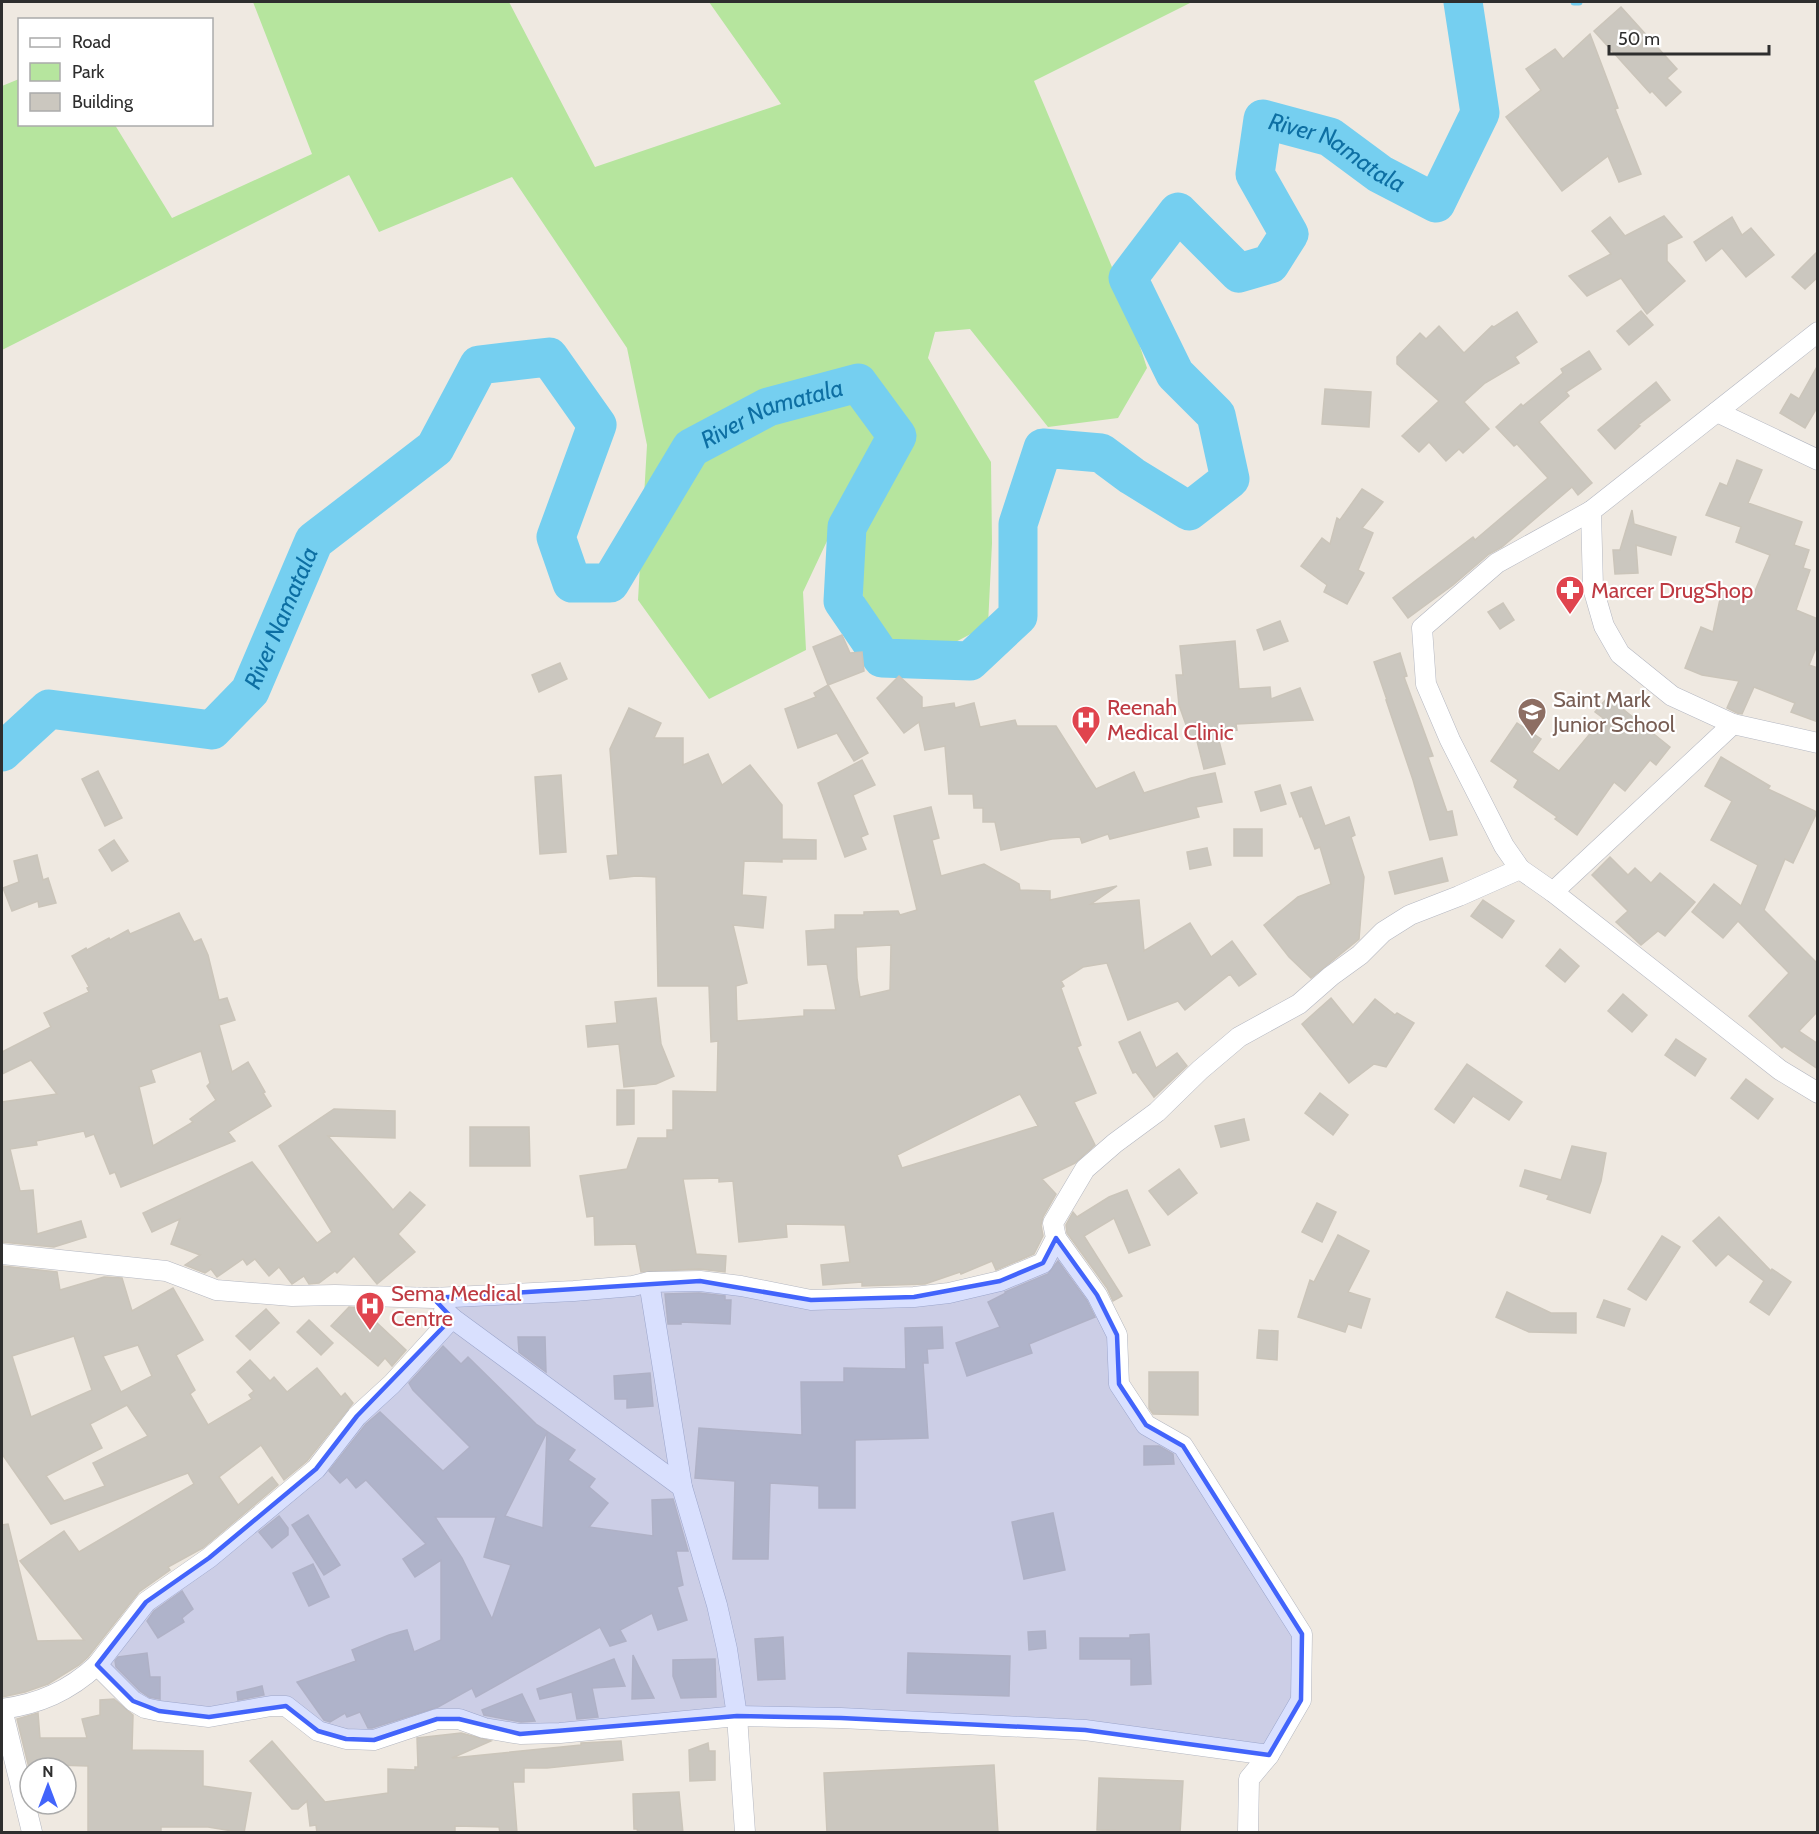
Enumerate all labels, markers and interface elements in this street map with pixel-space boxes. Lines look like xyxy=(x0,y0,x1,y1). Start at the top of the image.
legend xyxy=(18,18,213,126)
scale bar xyxy=(1609,18,1770,56)
text: 50 m xyxy=(1618,28,1660,50)
text: Road xyxy=(72,31,111,53)
text: Park xyxy=(72,61,105,83)
text: Building xyxy=(72,91,134,113)
water label: River Namatala xyxy=(1266,106,1410,199)
water label: River Namatala xyxy=(695,373,846,454)
water label: River Namatala xyxy=(238,542,324,693)
pharmacy icon: Marcer DrugShop xyxy=(1554,574,1586,616)
place label: Marcer DrugShop xyxy=(1591,577,1753,604)
place label: Saint Mark Junior School xyxy=(1552,686,1676,738)
place label: Reenah Medical Clinic xyxy=(1107,694,1234,746)
school or university icon: Saint Mark Junior School xyxy=(1516,696,1548,738)
hospital icon: Reenah Medical Clinic xyxy=(1070,704,1102,746)
place label: Sema Medical Centre xyxy=(391,1280,522,1332)
hospital icon: Sema Medical Centre xyxy=(354,1290,386,1332)
north arrow xyxy=(18,1756,78,1816)
text: N xyxy=(42,1762,54,1781)

